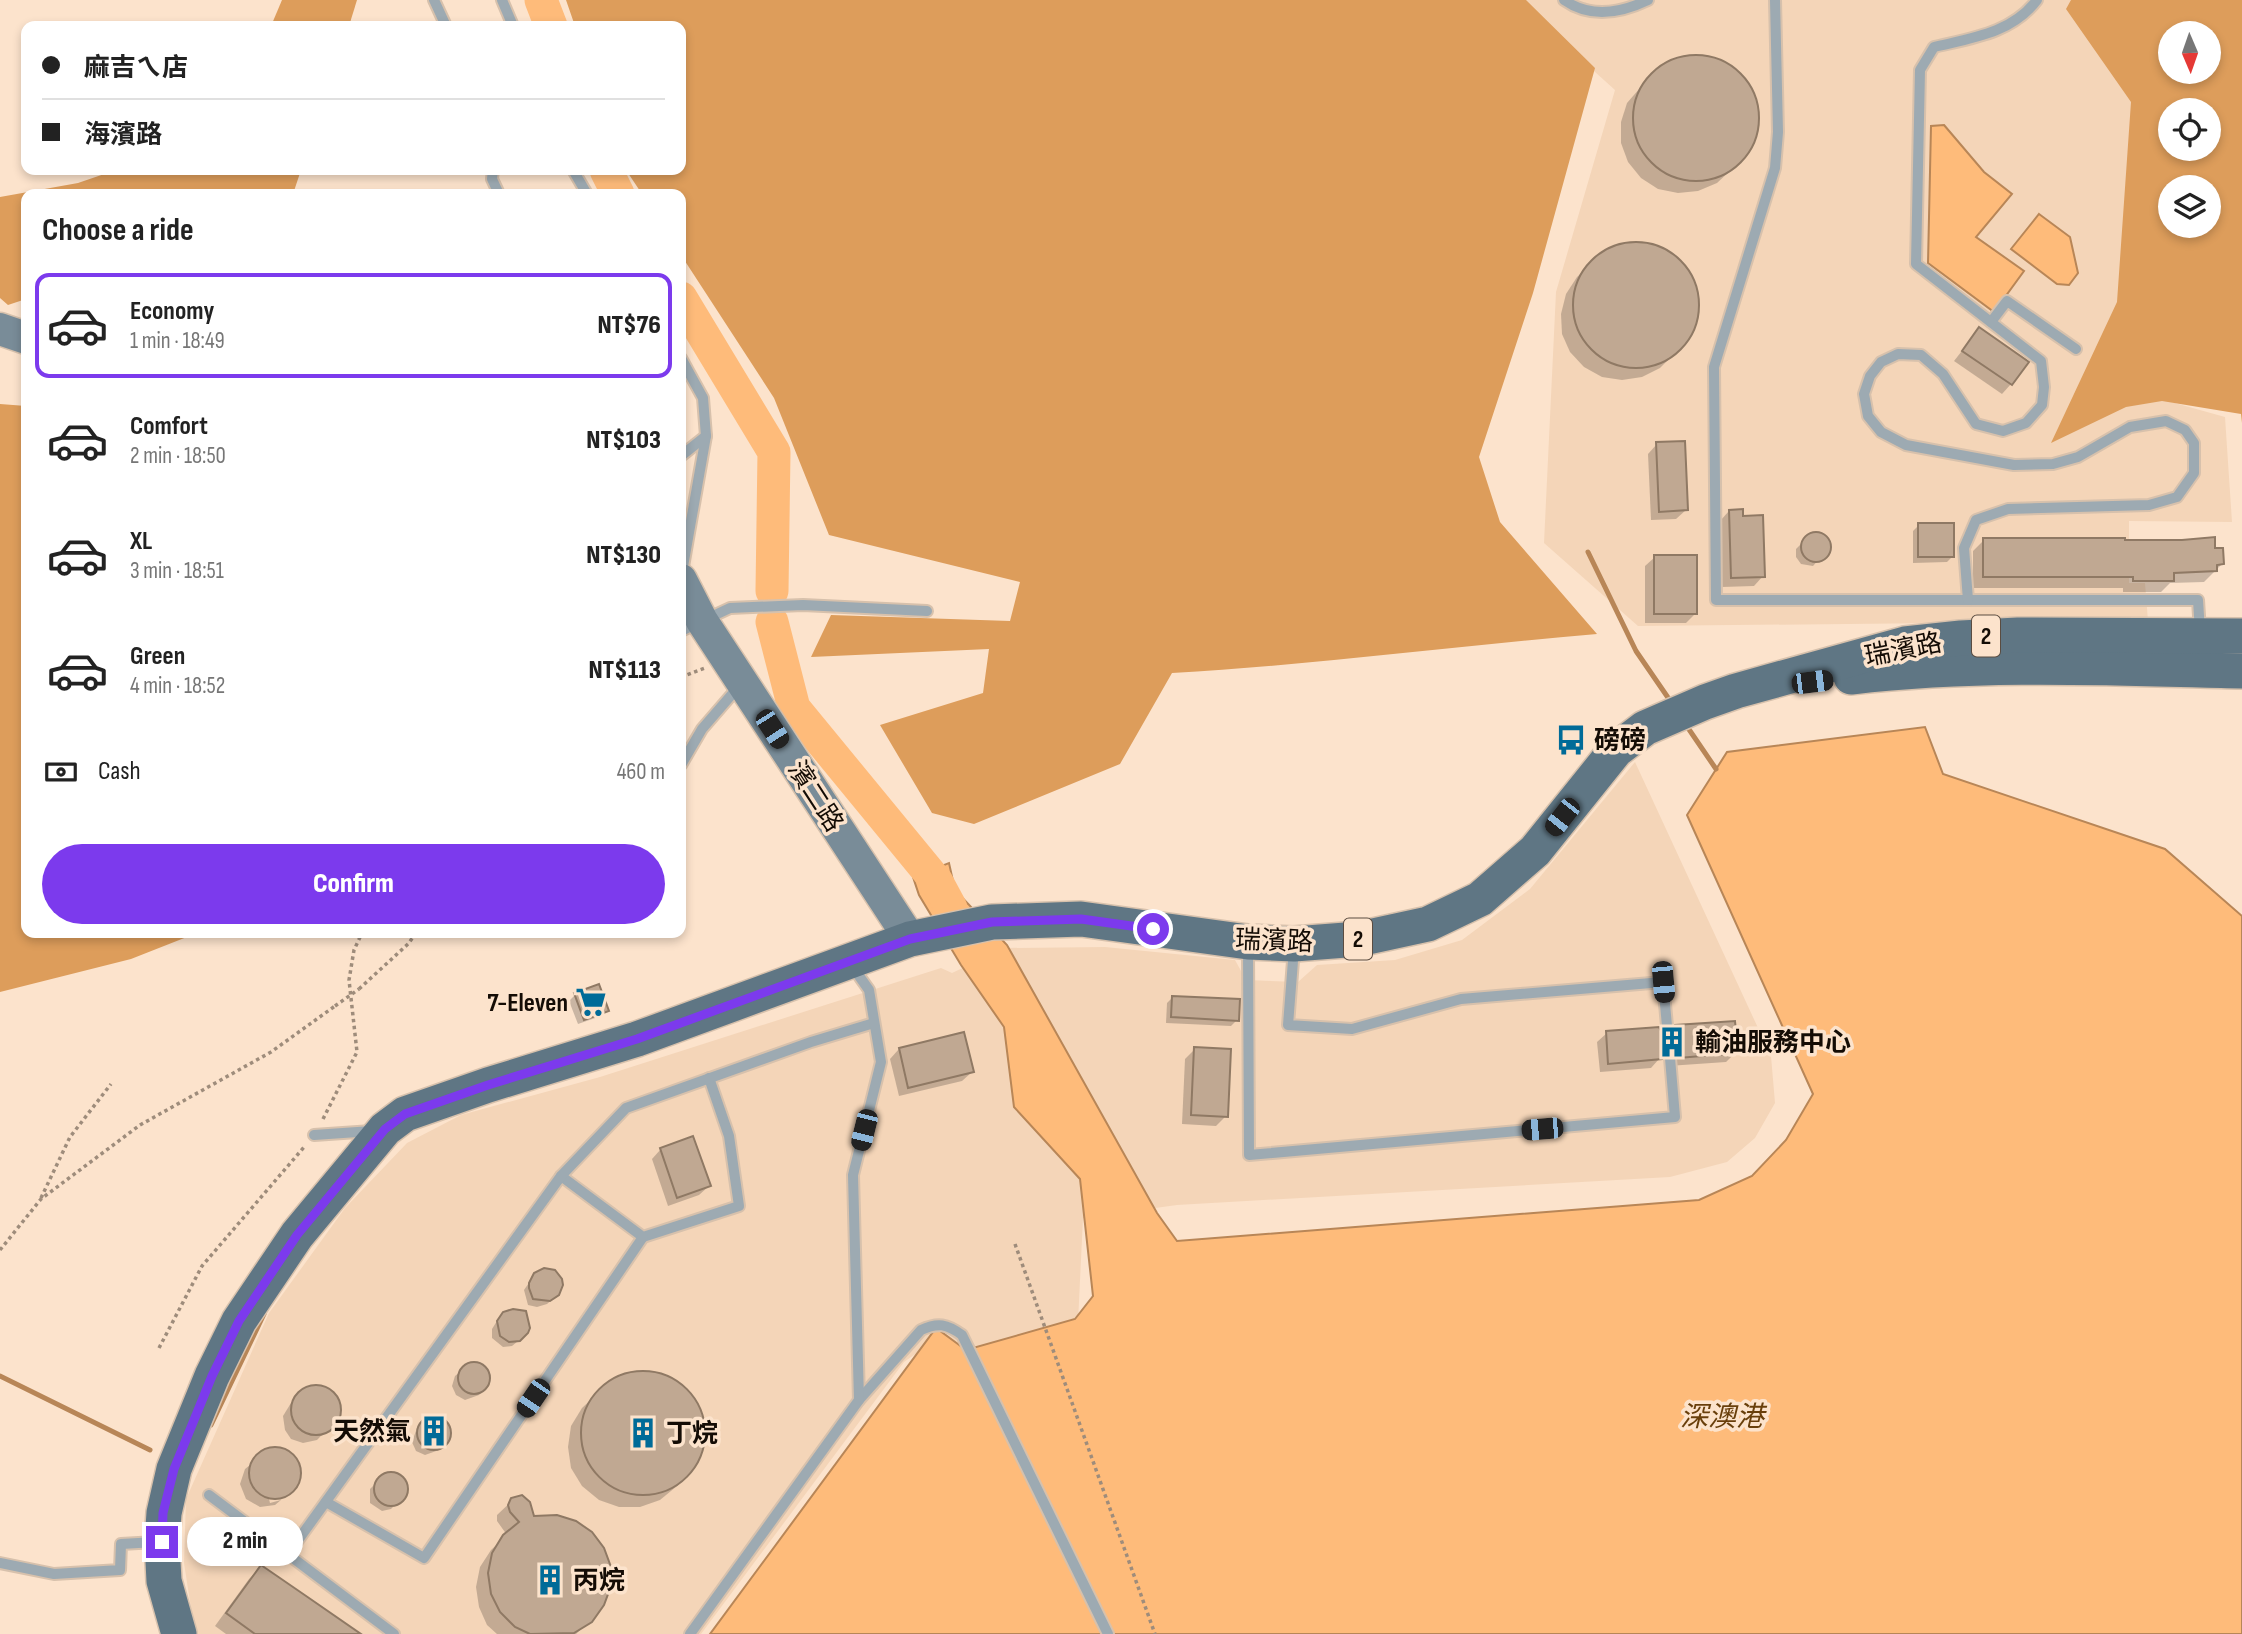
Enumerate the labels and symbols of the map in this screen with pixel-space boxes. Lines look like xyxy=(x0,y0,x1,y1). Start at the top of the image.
north arrow xyxy=(2158,21,2221,84)
road number: 2 xyxy=(1972,616,2000,656)
street label: 瑞濱路 xyxy=(1862,628,1945,673)
car xyxy=(1790,669,1835,695)
car xyxy=(752,706,793,752)
bus stop icon: 磅磅 xyxy=(1554,723,1588,757)
place label: 磅磅 xyxy=(1594,726,1646,757)
street label: 濱二路 xyxy=(780,756,849,838)
car xyxy=(1541,794,1584,840)
route start xyxy=(1137,913,1169,945)
road number: 2 xyxy=(1344,918,1372,959)
street label: 瑞濱路 xyxy=(1234,925,1313,958)
car xyxy=(1651,960,1676,1004)
supermarket icon: 7-Eleven xyxy=(574,985,608,1019)
place label: 7-Eleven xyxy=(487,988,568,1019)
building icon: 輸油服務中心 xyxy=(1655,1025,1689,1059)
place label: 輸油服務中心 xyxy=(1695,1028,1851,1059)
car xyxy=(849,1107,880,1153)
car xyxy=(1521,1117,1564,1141)
car xyxy=(513,1375,554,1421)
water label: 深澳港 xyxy=(1680,1401,1768,1434)
building icon: 天然氣 xyxy=(417,1414,451,1448)
building icon: 丁烷 xyxy=(626,1416,660,1450)
place label: 天然氣 xyxy=(333,1417,411,1448)
place label: 丁烷 xyxy=(666,1419,718,1450)
callout: 2 min xyxy=(186,1518,302,1566)
route end xyxy=(146,1526,178,1558)
building icon: 丙烷 xyxy=(533,1563,567,1597)
place label: 丙烷 xyxy=(573,1566,625,1597)

